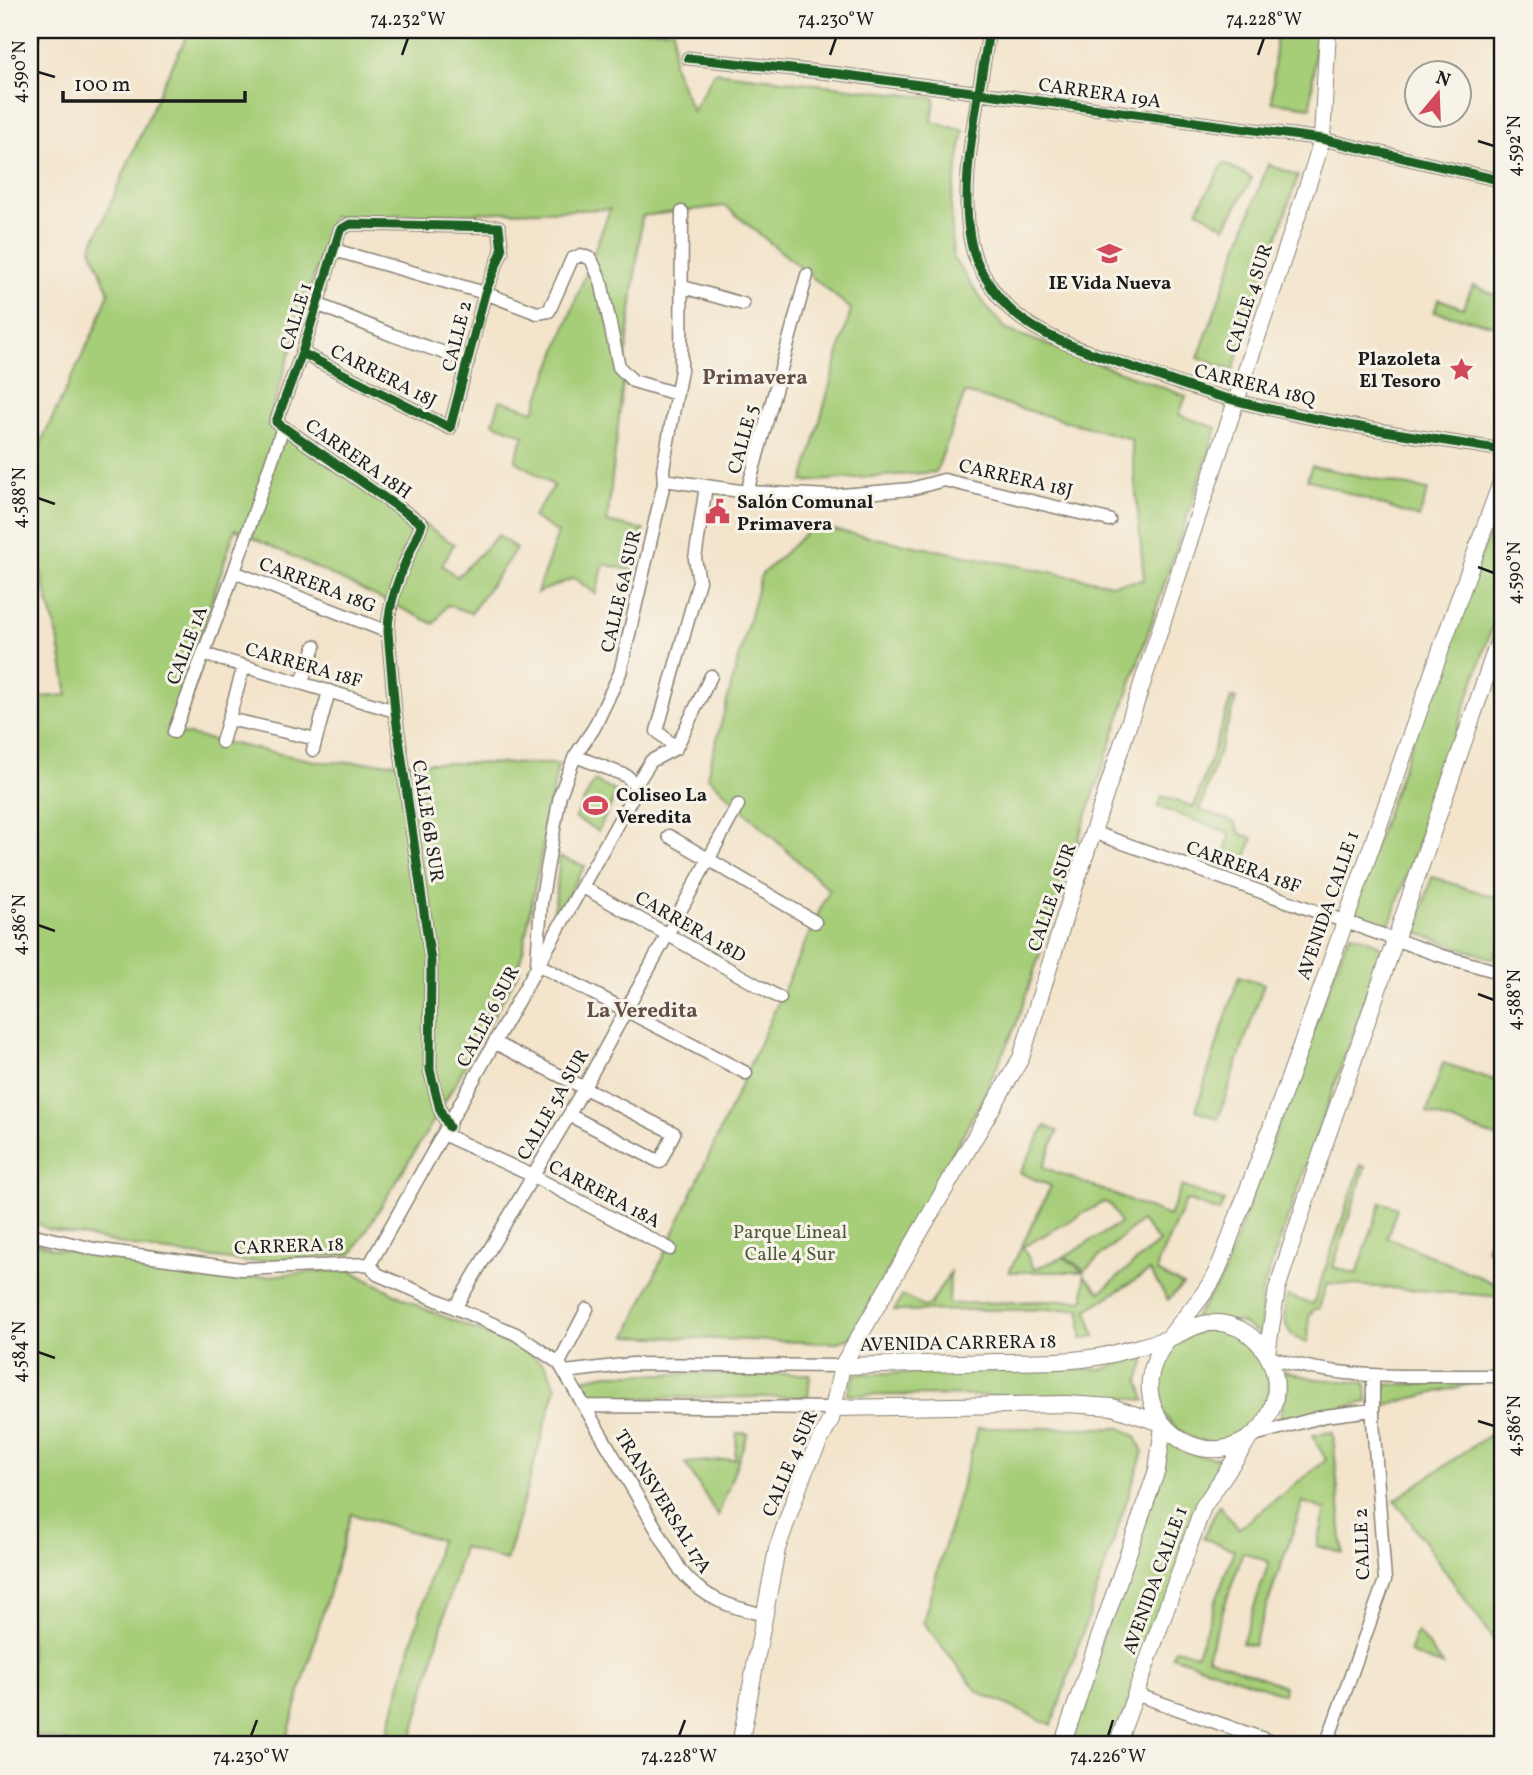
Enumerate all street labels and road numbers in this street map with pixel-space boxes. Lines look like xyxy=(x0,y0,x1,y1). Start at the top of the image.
street label: CARRERA 19A xyxy=(1037,73,1163,115)
street label: CALLE 4 SUR xyxy=(1220,241,1280,357)
street label: CALLE 1 xyxy=(274,280,319,354)
street label: CALLE 2 xyxy=(437,298,479,375)
street label: CARRERA 18J xyxy=(325,339,441,415)
street label: CARRERA 18Q xyxy=(1191,358,1319,414)
street label: CALLE 5 xyxy=(722,402,766,477)
street label: CARRERA 18H xyxy=(299,413,416,506)
street label: CARRERA 18J xyxy=(956,453,1075,505)
street label: CALLE 6A SUR xyxy=(595,528,649,655)
street label: CARRERA 18G xyxy=(255,552,380,620)
street label: CALLE 1A xyxy=(161,602,215,689)
street label: CARRERA 18F xyxy=(242,637,365,695)
street label: CALLE 6B SUR xyxy=(405,758,450,884)
street label: AVENIDA CALLE 1 xyxy=(1291,828,1367,984)
street label: CARRERA 18F xyxy=(1182,835,1304,901)
street label: CALLE 4 SUR xyxy=(1022,840,1084,955)
street label: CARRERA 18D xyxy=(630,886,750,970)
street label: CALLE 6 SUR xyxy=(451,962,526,1072)
street label: CALLE 5A SUR xyxy=(511,1045,596,1165)
street label: CARRERA 18A xyxy=(543,1154,665,1235)
street label: CARRERA 18 xyxy=(234,1232,344,1262)
street label: AVENIDA CARRERA 18 xyxy=(860,1329,1056,1359)
street label: CALLE 4 SUR xyxy=(757,1407,825,1521)
street label: TRANSVERSAL 17A xyxy=(608,1425,717,1579)
street label: AVENIDA CALLE 1 xyxy=(1117,1503,1195,1658)
street label: CALLE 2 xyxy=(1349,1507,1377,1580)

